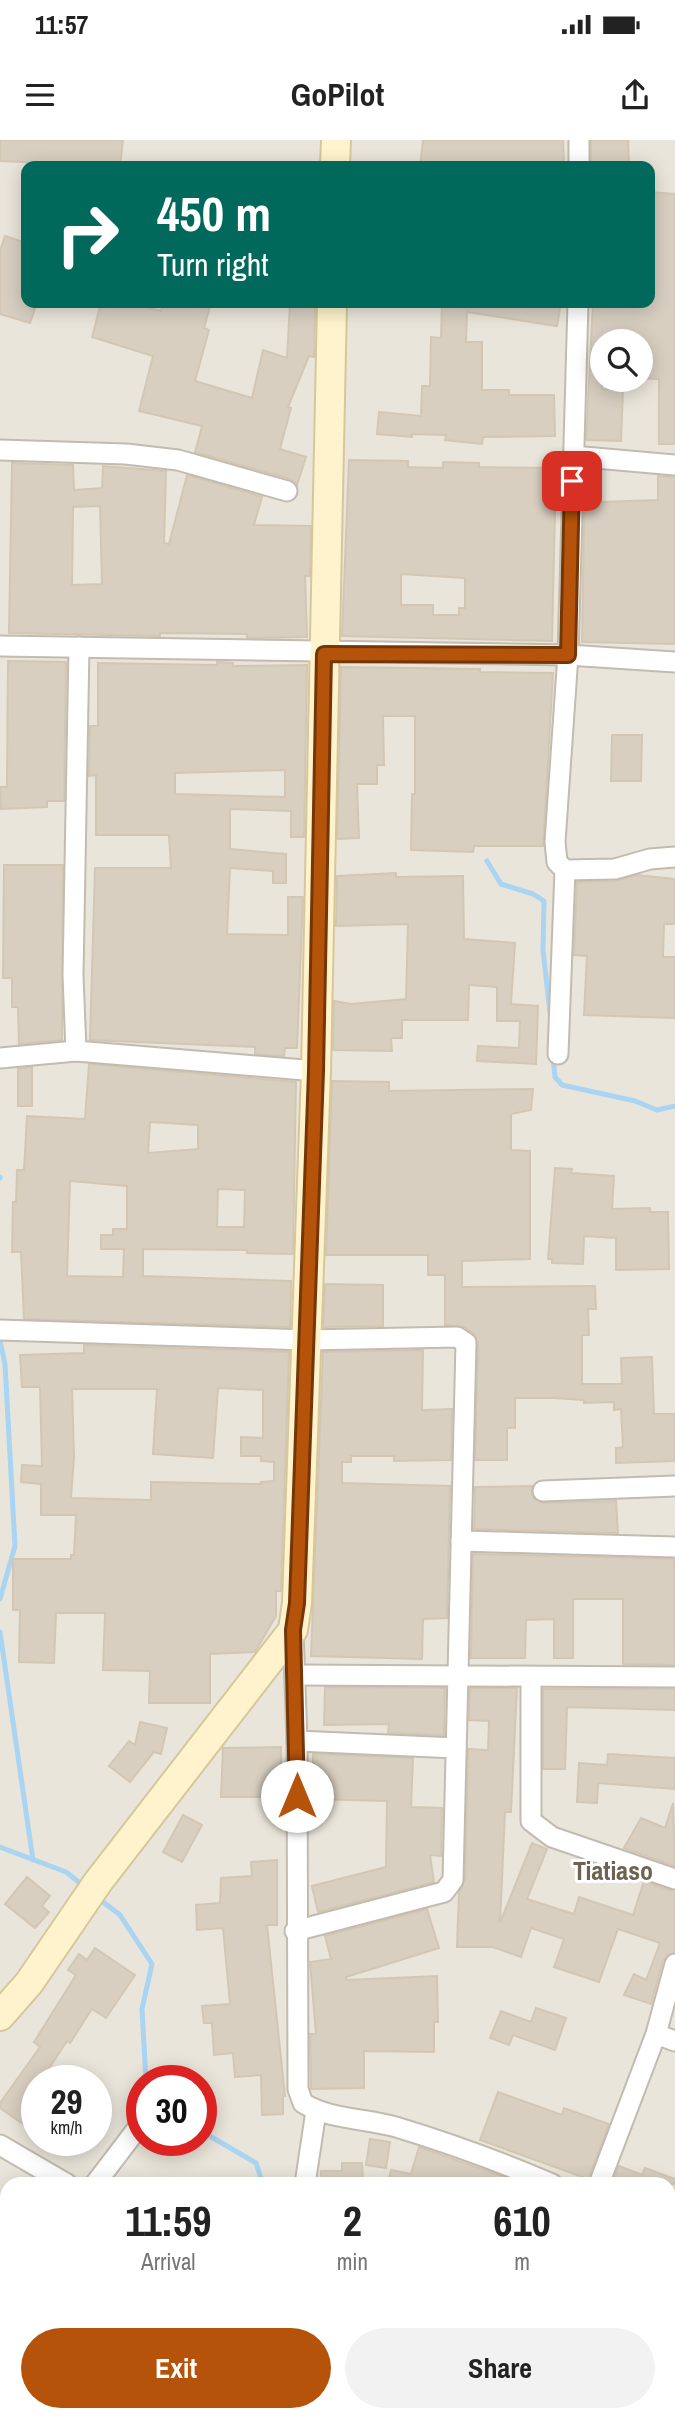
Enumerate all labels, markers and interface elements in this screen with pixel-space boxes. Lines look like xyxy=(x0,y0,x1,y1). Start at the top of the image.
text: 11:57 xyxy=(35,7,88,42)
text: GoPilot xyxy=(291,73,384,116)
icon: menu xyxy=(21,76,59,114)
icon: share xyxy=(616,76,654,114)
text: 450 m xyxy=(157,180,271,246)
icon: right xyxy=(42,189,133,280)
text: Turn right xyxy=(157,243,269,286)
map controls xyxy=(590,329,653,392)
button: search xyxy=(590,329,653,392)
pin xyxy=(542,451,602,511)
icon: arrive xyxy=(553,462,591,500)
position arrow xyxy=(260,1759,334,1833)
district label: Tiatiaso xyxy=(573,1853,653,1888)
speed limit sign: 30 xyxy=(126,2065,217,2156)
text: 29 xyxy=(51,2078,82,2125)
text: km/h xyxy=(51,2115,83,2140)
text: 11:59 xyxy=(125,2193,211,2249)
text: 2 xyxy=(343,2193,362,2249)
text: 610 xyxy=(493,2193,551,2249)
text: Arrival xyxy=(141,2246,196,2277)
text: min xyxy=(337,2246,368,2277)
text: m xyxy=(514,2246,530,2277)
button: Exit xyxy=(21,2328,331,2408)
button: Share xyxy=(345,2328,655,2408)

